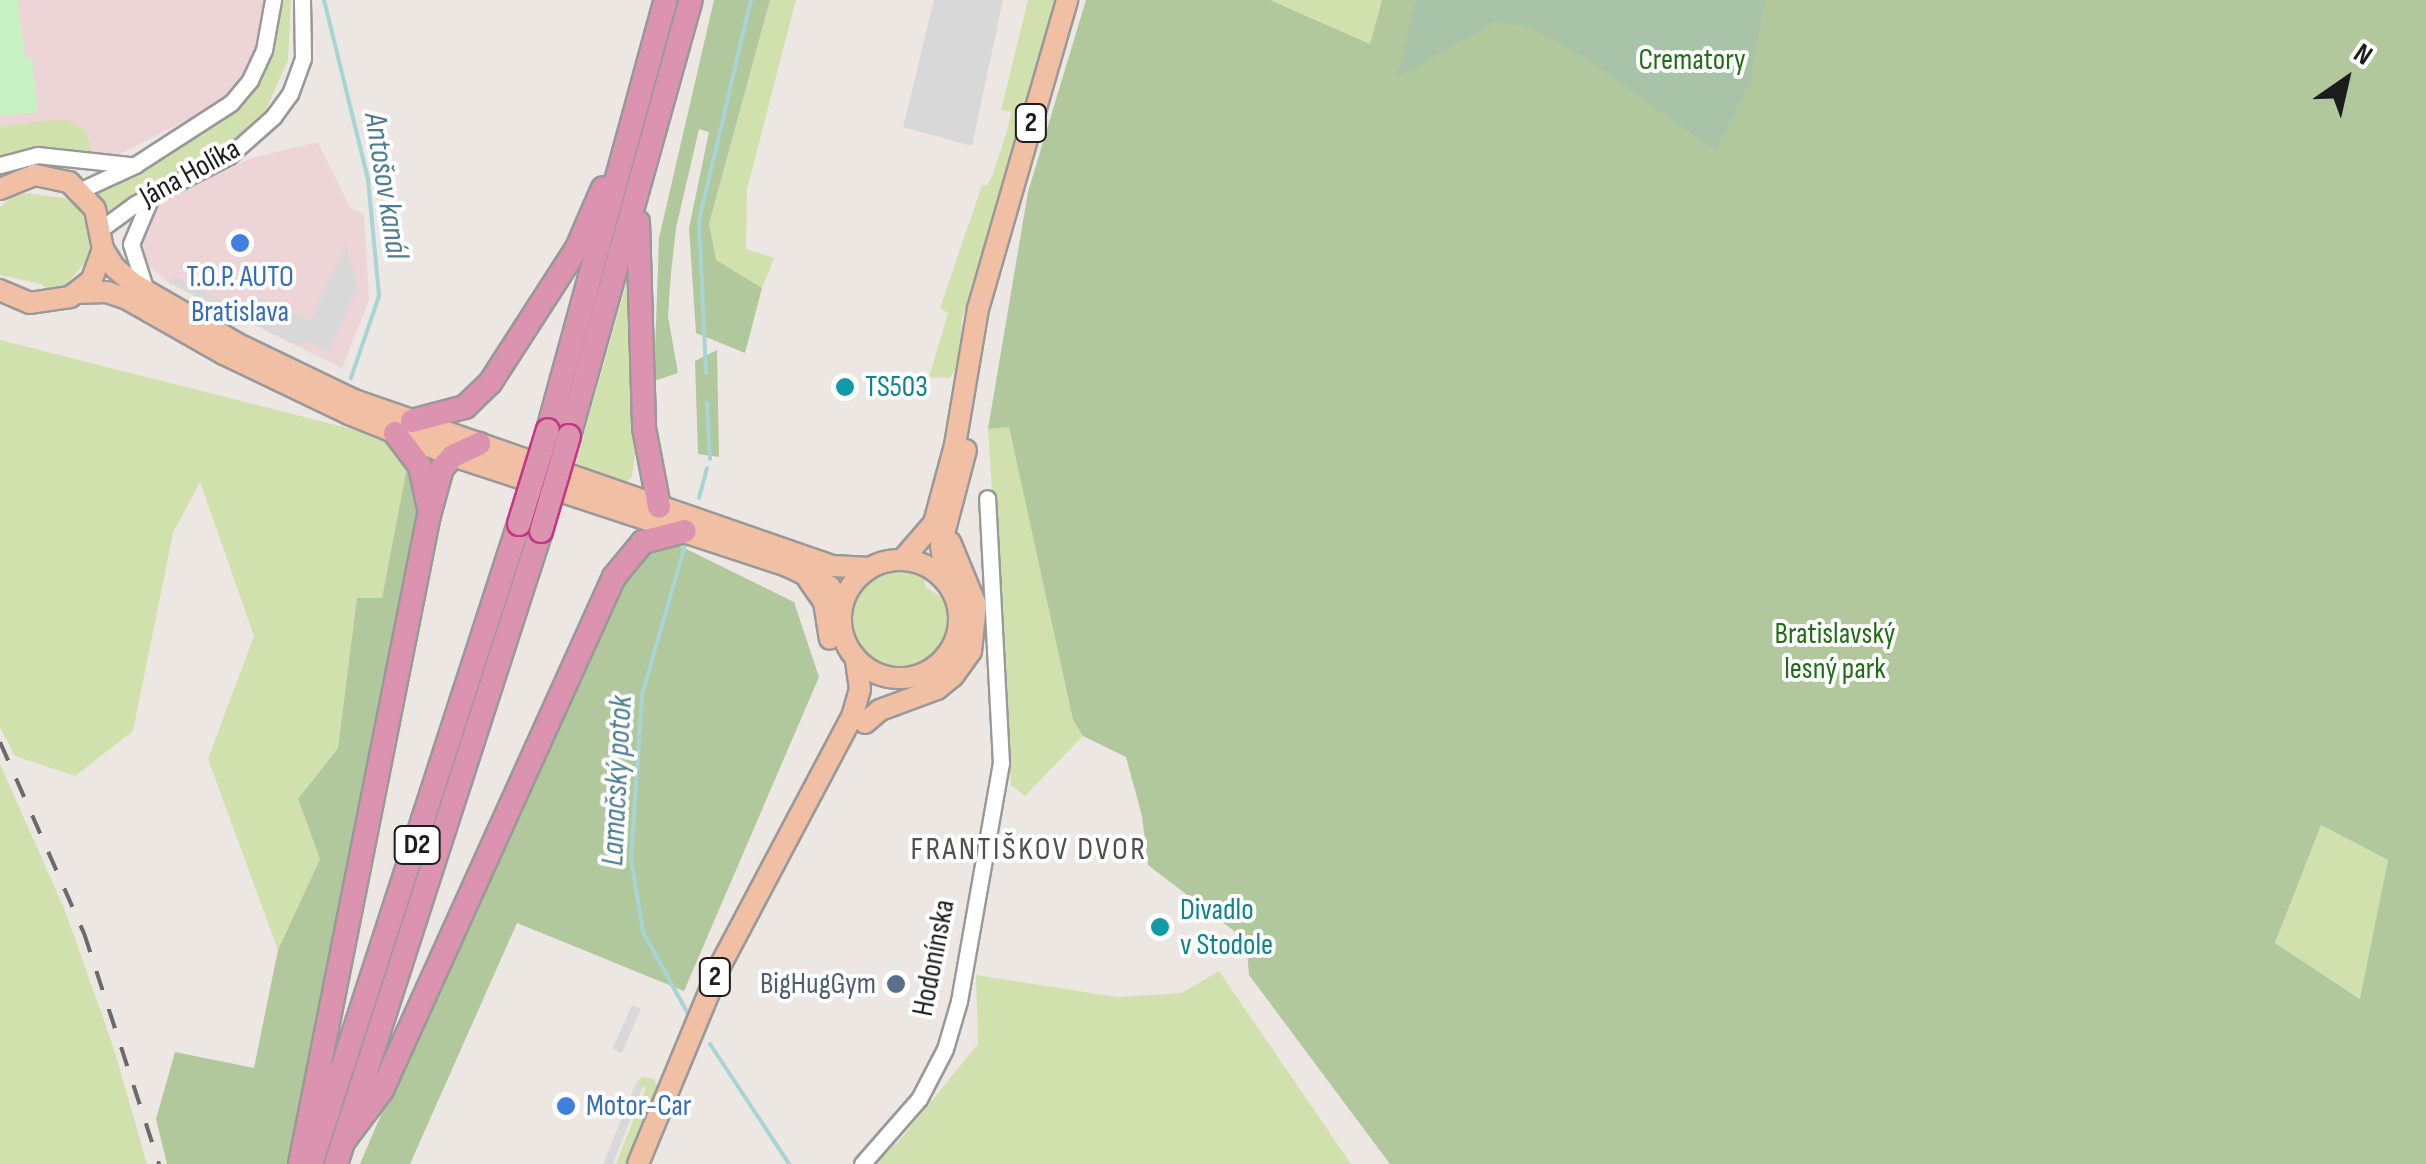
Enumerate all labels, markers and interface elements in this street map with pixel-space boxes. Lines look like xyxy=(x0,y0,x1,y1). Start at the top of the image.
north arrow xyxy=(2296,30,2396,130)
text: N xyxy=(2348,37,2378,73)
park label: Crematory xyxy=(1638,42,1746,78)
road number: 2 xyxy=(1014,100,1048,146)
water label: Antošov kanál xyxy=(354,110,416,262)
street label: Jána Holíka xyxy=(134,131,246,215)
marker: T.O.P. AUTO Bratislava xyxy=(229,232,251,254)
place label: T.O.P. AUTO Bratislava xyxy=(186,259,294,330)
place label: TS503 xyxy=(865,369,928,405)
marker: TS503 xyxy=(834,376,856,398)
park label: Bratislavský lesný park xyxy=(1775,616,1895,686)
water label: Lamačský potok xyxy=(594,695,642,867)
road number: D2 xyxy=(392,822,442,868)
district label: FRANTIŠKOV DVOR xyxy=(910,831,1148,869)
place label: Divadlo v Stodole xyxy=(1180,892,1273,962)
street label: Hodonínska xyxy=(905,897,963,1019)
marker: Divadlo v Stodole xyxy=(1149,916,1171,938)
road number: 2 xyxy=(698,954,732,1000)
place label: BigHugGym xyxy=(760,966,876,1002)
marker: BigHugGym xyxy=(885,973,907,995)
place label: Motor-Car xyxy=(586,1088,691,1124)
marker: Motor-Car xyxy=(555,1095,577,1117)

